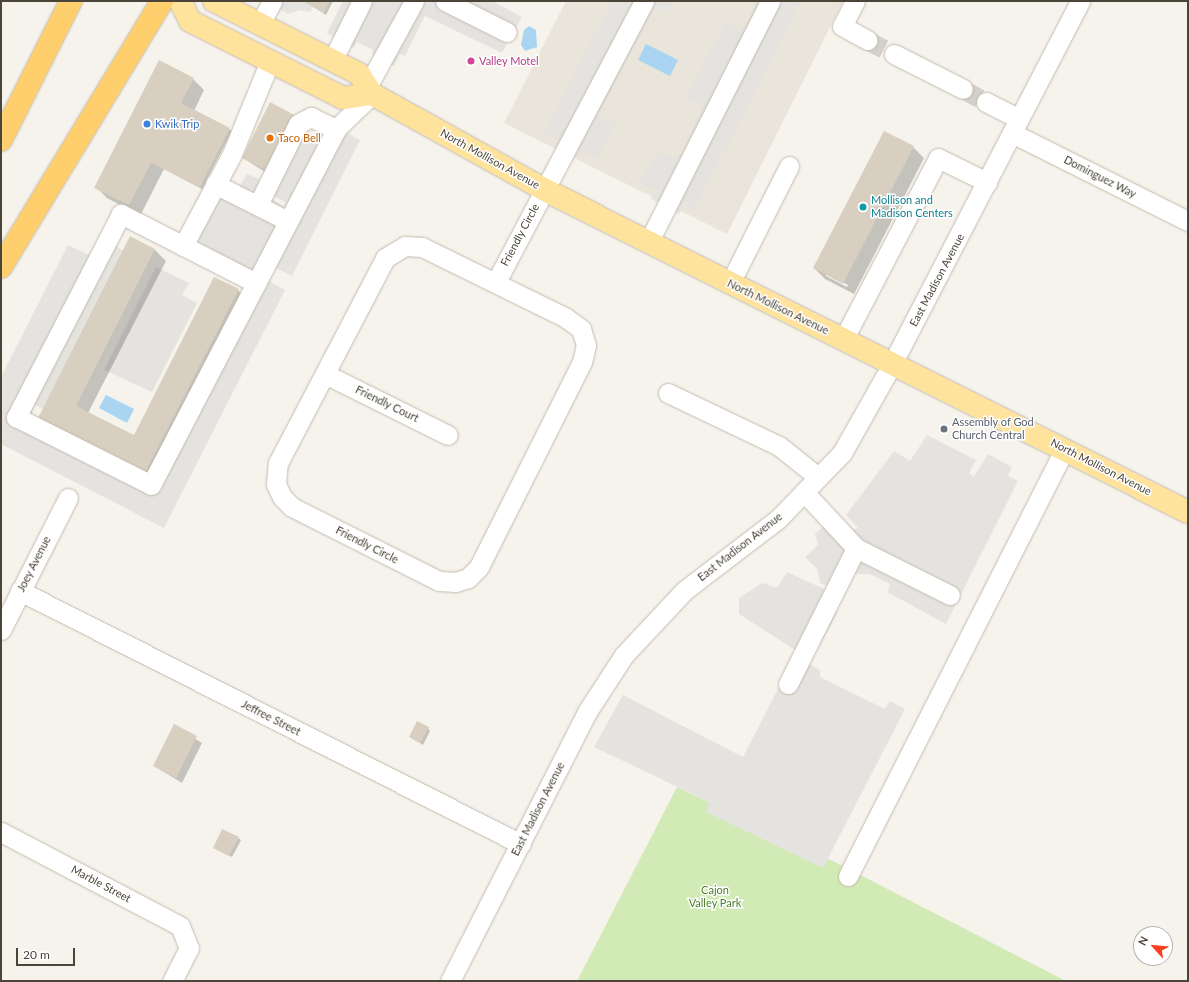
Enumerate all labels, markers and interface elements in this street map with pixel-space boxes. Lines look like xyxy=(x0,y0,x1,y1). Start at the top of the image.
place label: Valley Motel xyxy=(479,54,539,68)
marker: Valley Motel xyxy=(466,56,476,66)
place label: Kwik Trip xyxy=(155,117,200,131)
marker: Kwik Trip xyxy=(142,119,152,129)
street label: North Mollison Avenue xyxy=(438,126,542,192)
place label: Taco Bell xyxy=(278,131,321,145)
marker: Taco Bell xyxy=(265,133,275,143)
street label: Dominguez Way xyxy=(1062,153,1138,201)
place label: Mollison and Madison Centers xyxy=(871,194,953,220)
street label: Friendly Circle xyxy=(498,201,542,269)
marker: Mollison and Madison Centers xyxy=(858,202,868,212)
street label: East Madison Avenue xyxy=(907,231,967,329)
street label: North Mollison Avenue xyxy=(725,277,831,337)
street label: Friendly Court xyxy=(353,383,421,425)
place label: Assembly of God Church Central xyxy=(952,416,1034,442)
marker: Assembly of God Church Central xyxy=(939,424,949,434)
street label: North Mollison Avenue xyxy=(1048,436,1154,498)
street label: East Madison Avenue xyxy=(695,510,785,584)
street label: Friendly Circle xyxy=(333,523,401,567)
street label: Joey Avenue xyxy=(14,534,54,594)
street label: Jeffree Street xyxy=(239,697,303,739)
street label: East Madison Avenue xyxy=(509,760,567,858)
street label: Marble Street xyxy=(69,863,133,905)
park label: Cajon Valley Park xyxy=(689,884,741,910)
north arrow xyxy=(1133,926,1173,966)
text: N xyxy=(1135,934,1150,948)
scale bar xyxy=(18,940,77,966)
text: 20 m xyxy=(23,947,50,962)

